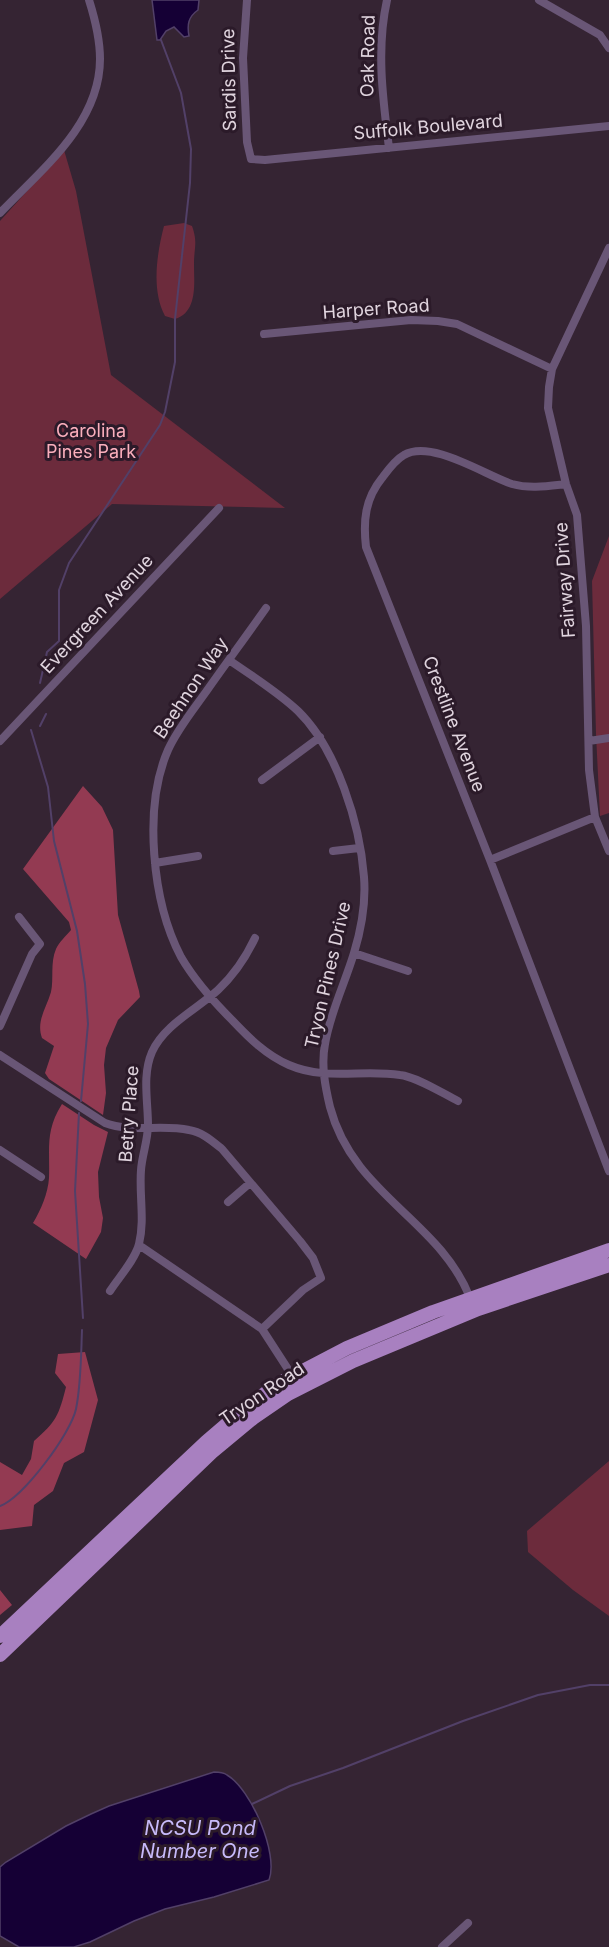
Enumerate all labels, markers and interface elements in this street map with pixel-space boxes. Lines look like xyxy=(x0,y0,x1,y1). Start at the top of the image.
street label: Oak Road xyxy=(356,15,379,97)
street label: Sardis Drive xyxy=(217,28,240,132)
street label: Suffolk Boulevard xyxy=(352,110,503,143)
street label: Harper Road xyxy=(322,294,430,323)
park label: Carolina Pines Park xyxy=(46,420,136,462)
street label: Fairway Drive xyxy=(550,521,579,639)
street label: Evergreen Avenue xyxy=(36,550,157,677)
street label: Beehnon Way xyxy=(149,633,232,742)
street label: Crestline Avenue xyxy=(419,653,490,795)
street label: Tryon Pines Drive xyxy=(300,899,355,1050)
street label: Betry Place xyxy=(115,1065,142,1163)
street label: Tryon Road xyxy=(215,1358,308,1430)
water label: NCSU Pond Number One xyxy=(140,1816,260,1863)

